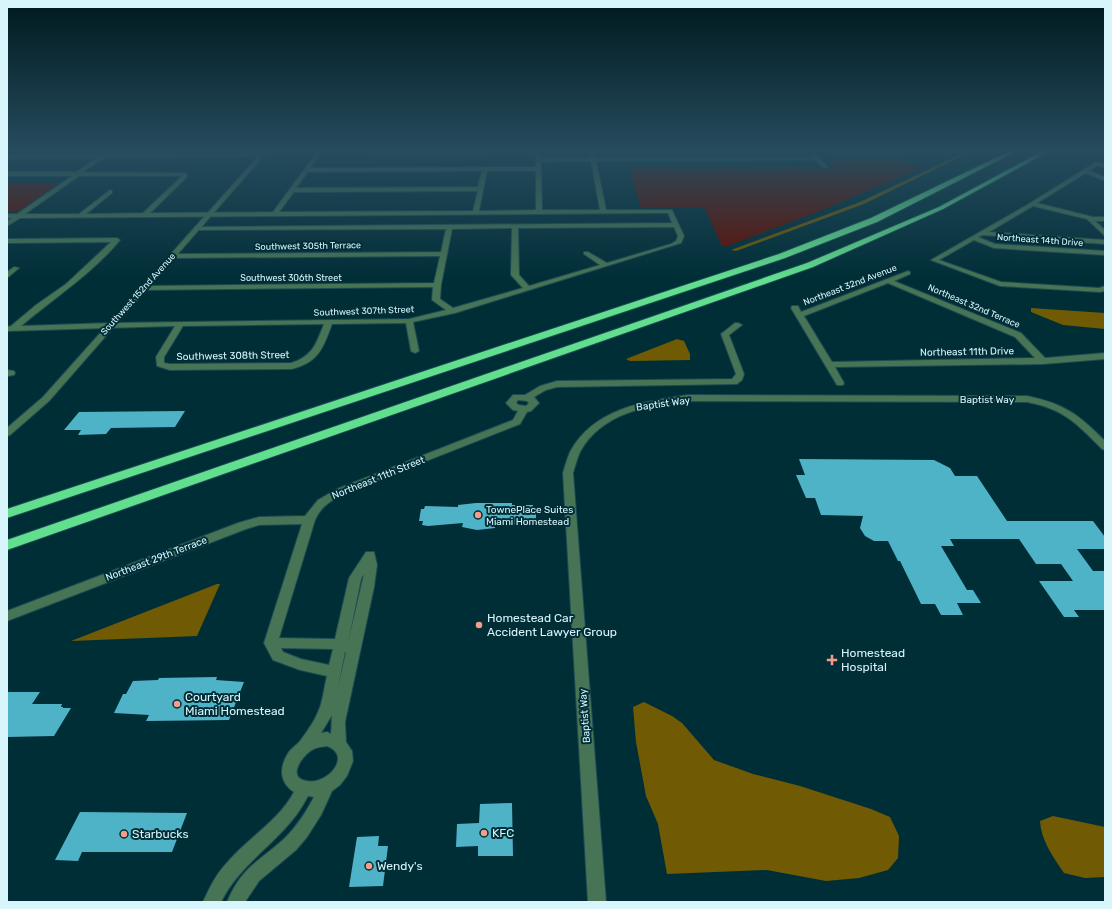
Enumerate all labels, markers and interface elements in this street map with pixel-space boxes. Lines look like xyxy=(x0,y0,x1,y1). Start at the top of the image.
street label: Northeast 14th Drive xyxy=(997,232,1083,248)
street label: Southwest 305th Terrace xyxy=(255,240,361,252)
street label: Southwest 152nd Avenue xyxy=(99,251,177,337)
street label: Northeast 32nd Avenue xyxy=(802,263,898,307)
street label: Southwest 306th Street xyxy=(240,273,342,283)
street label: Northeast 32nd Terrace xyxy=(927,282,1021,330)
street label: Southwest 307th Street xyxy=(314,304,415,318)
street label: Northeast 11th Drive xyxy=(920,345,1015,359)
street label: Southwest 308th Street xyxy=(176,349,290,363)
street label: Baptist Way xyxy=(635,394,691,414)
street label: Baptist Way xyxy=(960,394,1015,406)
street label: Northeast 11th Street xyxy=(330,454,427,502)
place label: TownePlace Suites Miami Homestead xyxy=(486,504,573,528)
marker: TownePlace Suites Miami Homestead xyxy=(473,510,483,520)
street label: Northeast 29th Terrace xyxy=(104,534,209,584)
place label: Homestead Car Accident Lawyer Group xyxy=(487,611,617,639)
marker: Homestead Car Accident Lawyer Group xyxy=(474,620,484,630)
place label: Homestead Hospital xyxy=(841,646,905,674)
marker: Homestead Hospital xyxy=(826,654,838,666)
street label: Baptist Way xyxy=(577,688,593,744)
place label: Courtyard Miami Homestead xyxy=(185,690,285,718)
marker: Courtyard Miami Homestead xyxy=(172,699,182,709)
place label: KFC xyxy=(492,826,514,840)
place label: Starbucks xyxy=(132,827,189,841)
marker: KFC xyxy=(479,828,489,838)
marker: Starbucks xyxy=(119,829,129,839)
place label: Wendy's xyxy=(377,859,423,873)
marker: Wendy's xyxy=(364,861,374,871)

